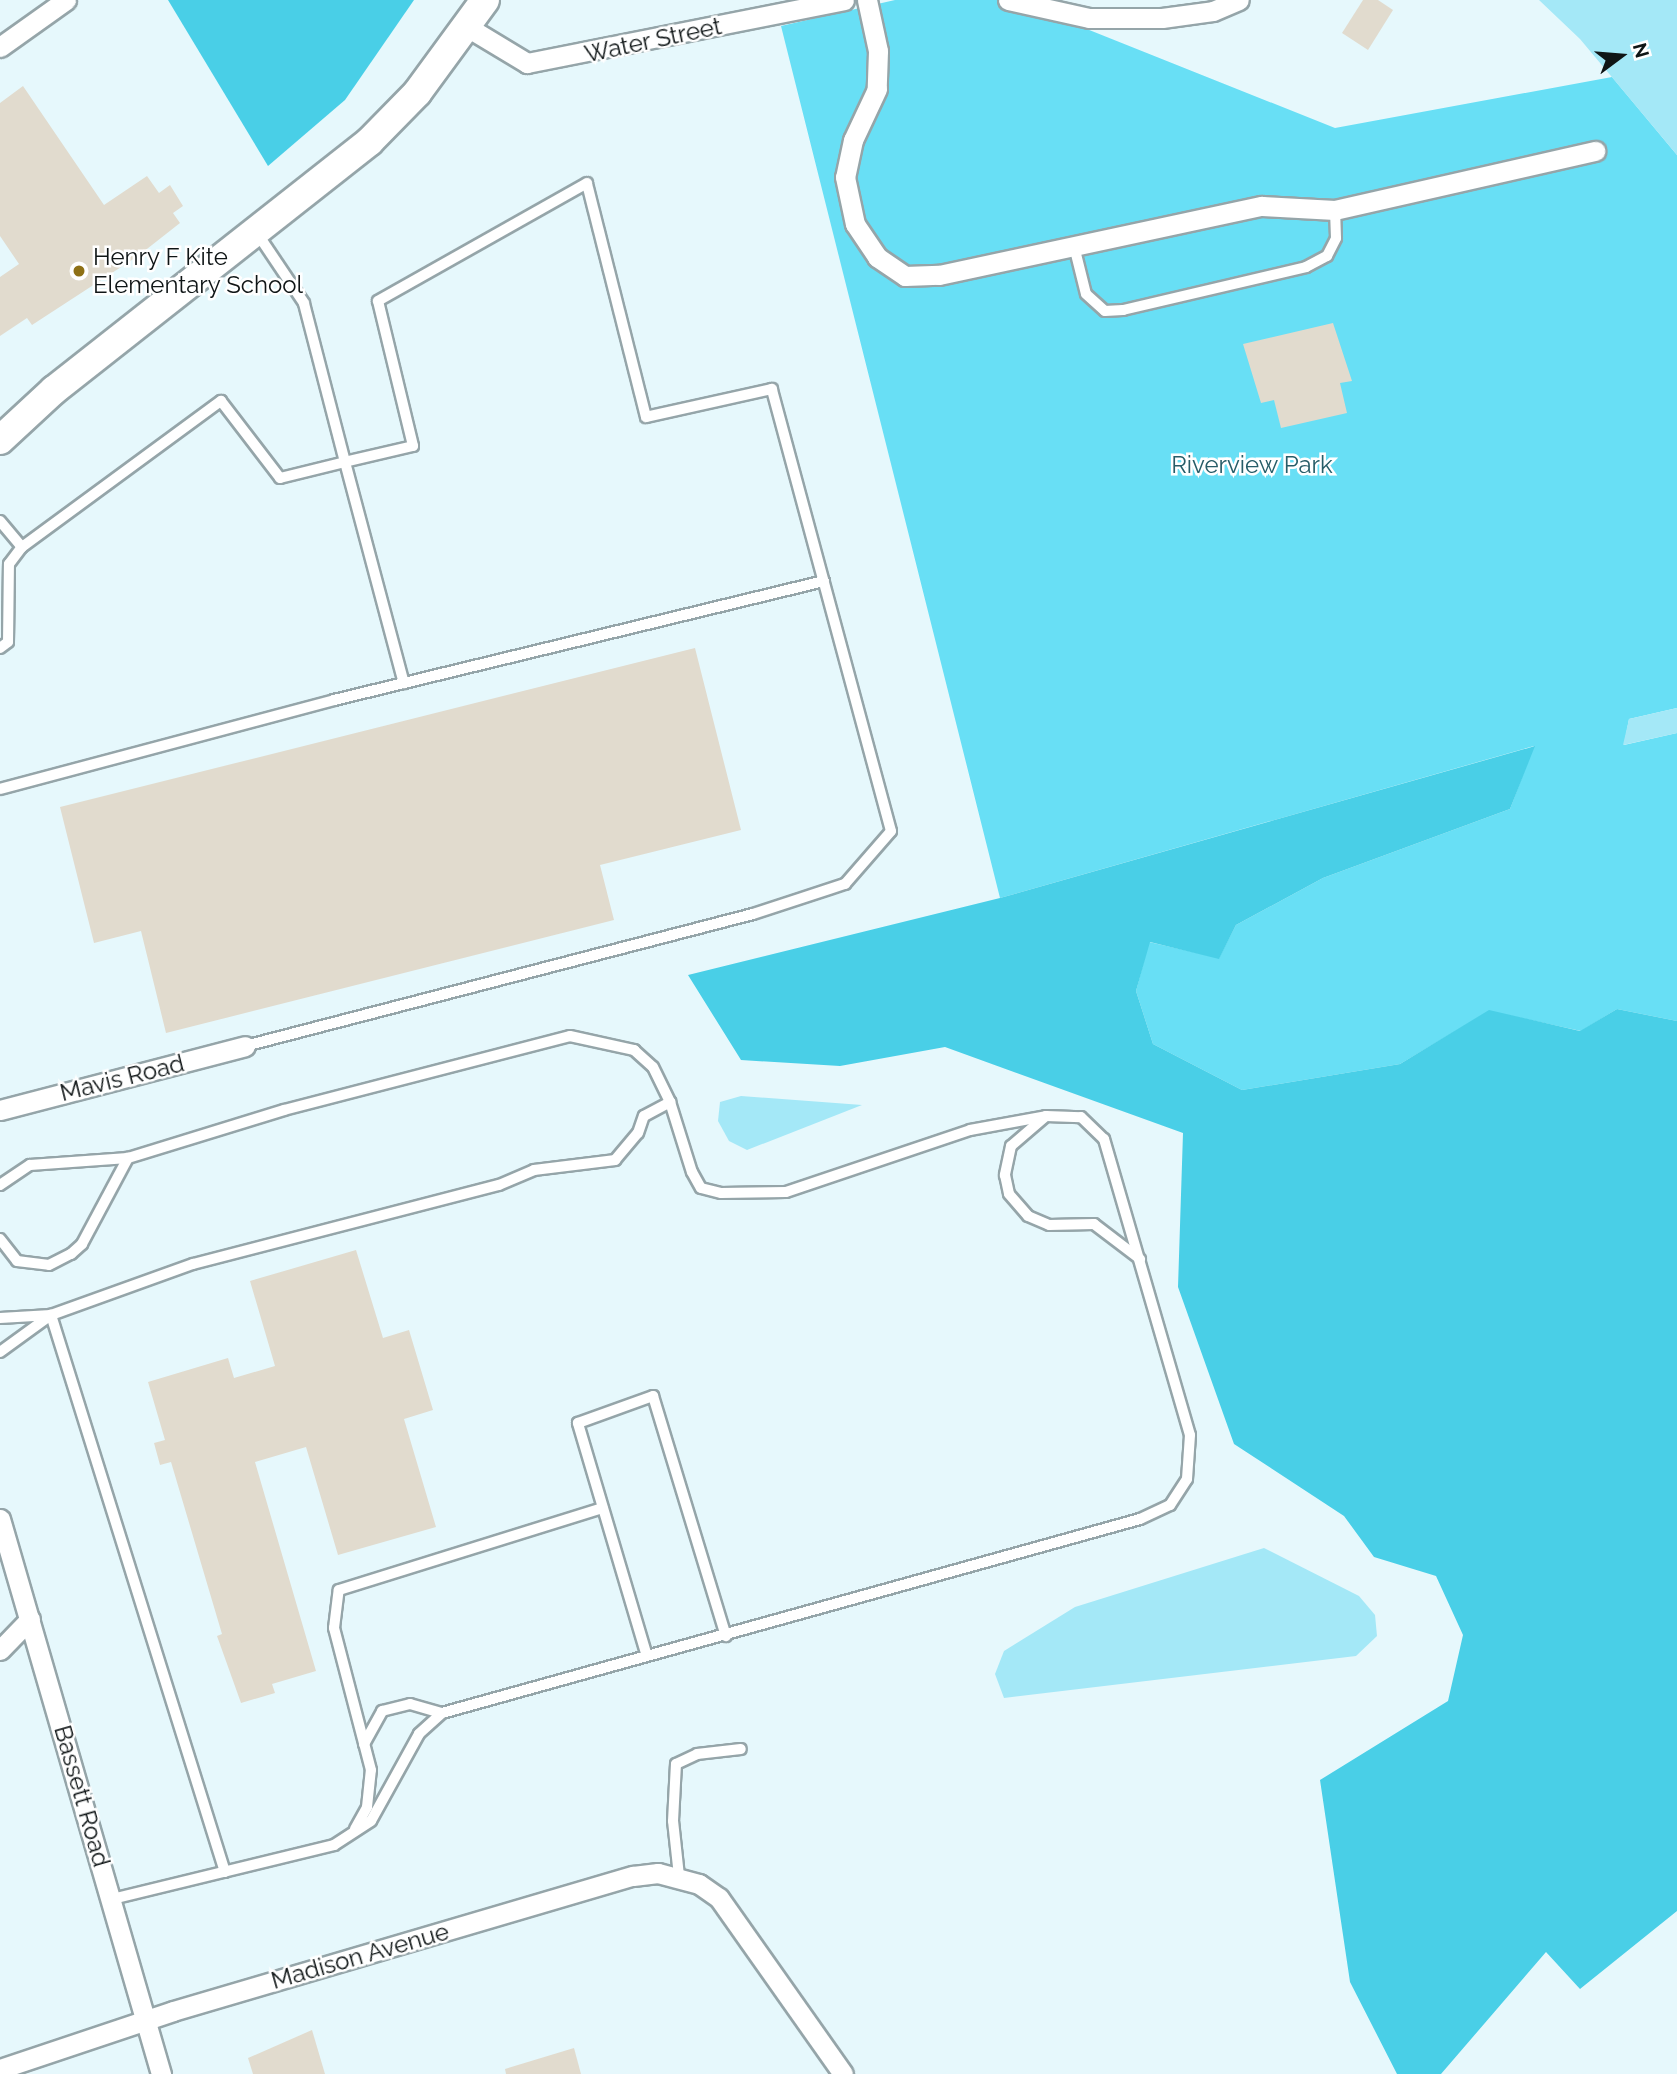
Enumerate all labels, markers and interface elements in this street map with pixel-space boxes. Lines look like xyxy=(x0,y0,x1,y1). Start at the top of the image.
street label: Water Street xyxy=(582,11,724,69)
north arrow xyxy=(1586,21,1656,91)
text: N xyxy=(1629,40,1654,60)
place label: Henry F Kite Elementary School xyxy=(93,243,304,299)
marker: Henry F Kite Elementary School xyxy=(71,263,87,279)
park label: Riverview Park xyxy=(1171,451,1333,479)
street label: Mavis Road xyxy=(57,1049,187,1107)
street label: Bassett Road xyxy=(48,1722,116,1870)
street label: Madison Avenue xyxy=(267,1917,453,1995)

